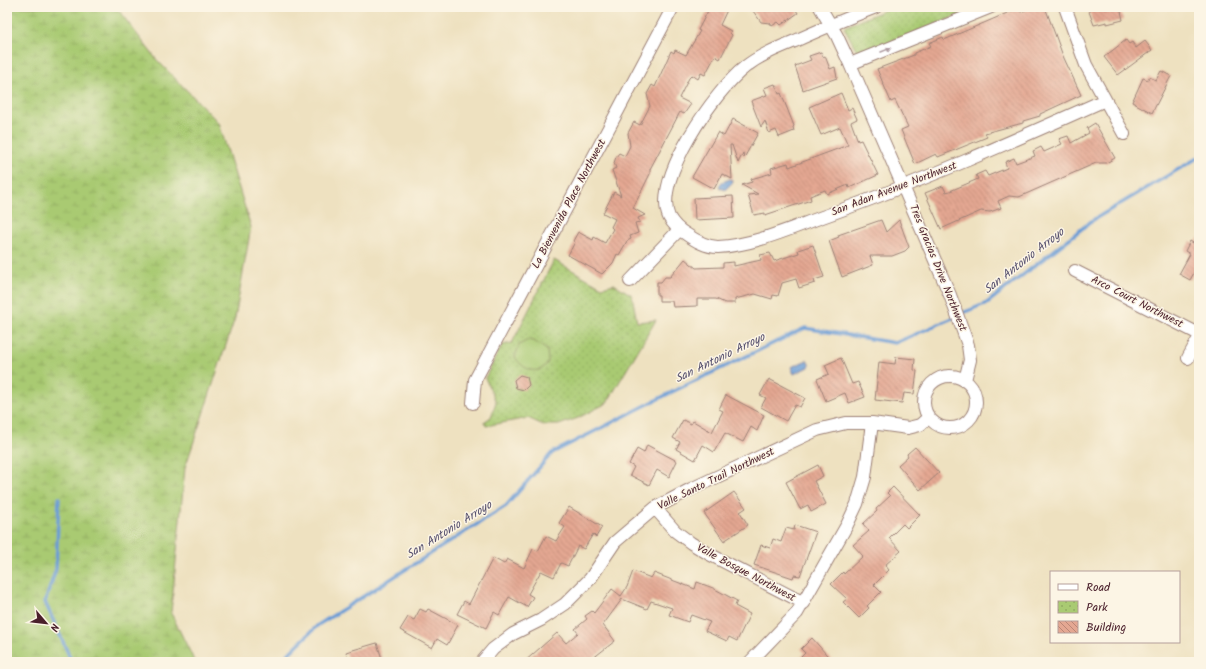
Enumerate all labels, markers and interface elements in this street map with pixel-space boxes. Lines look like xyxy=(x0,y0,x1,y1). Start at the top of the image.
one-way arrow xyxy=(881,46,893,52)
street label: La Bienvenida Place Northwest xyxy=(527,135,611,272)
street label: San Adan Avenue Northwest xyxy=(829,156,960,221)
street label: Tres Gracias Drive Northwest xyxy=(904,202,972,335)
water label: San Antonio Arroyo xyxy=(979,222,1070,299)
street label: Arco Court Northwest xyxy=(1088,271,1187,333)
water label: San Antonio Arroyo xyxy=(672,327,770,388)
street label: Valle Santo Trail Northwest xyxy=(654,442,778,515)
water label: San Antonio Arroyo xyxy=(402,495,497,564)
street label: Valle Bosque Northwest xyxy=(693,539,799,607)
legend xyxy=(1050,571,1180,643)
text: Road xyxy=(1086,578,1111,597)
text: Park xyxy=(1086,598,1108,617)
north arrow xyxy=(26,603,66,643)
text: Building xyxy=(1086,618,1126,637)
text: N xyxy=(44,620,64,635)

